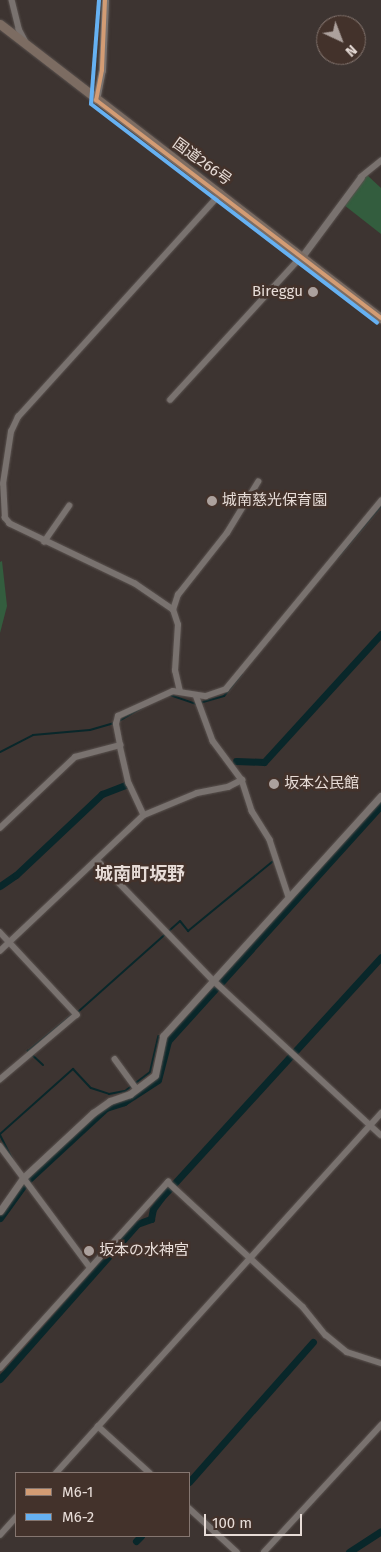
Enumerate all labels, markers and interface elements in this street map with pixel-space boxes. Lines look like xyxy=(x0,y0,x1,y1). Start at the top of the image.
north arrow xyxy=(316,15,366,65)
text: N xyxy=(342,41,360,60)
street label: 国道266号 xyxy=(169,135,235,189)
place label: Bireggu xyxy=(252,283,303,301)
marker: Bireggu xyxy=(307,286,319,298)
place label: 城南慈光保育園 xyxy=(222,492,327,510)
marker: 城南慈光保育園 xyxy=(206,495,218,507)
place label: 坂本公民館 xyxy=(284,775,359,793)
marker: 坂本公民館 xyxy=(268,778,280,790)
district label: 城南町坂野 xyxy=(95,863,185,885)
place label: 坂本の水神宮 xyxy=(99,1242,189,1260)
marker: 坂本の水神宮 xyxy=(83,1245,95,1257)
legend xyxy=(15,1472,190,1537)
text: M6-1 xyxy=(62,1483,93,1501)
scale bar xyxy=(206,1504,304,1536)
text: M6-2 xyxy=(62,1508,94,1526)
text: 100 m xyxy=(212,1514,252,1532)

